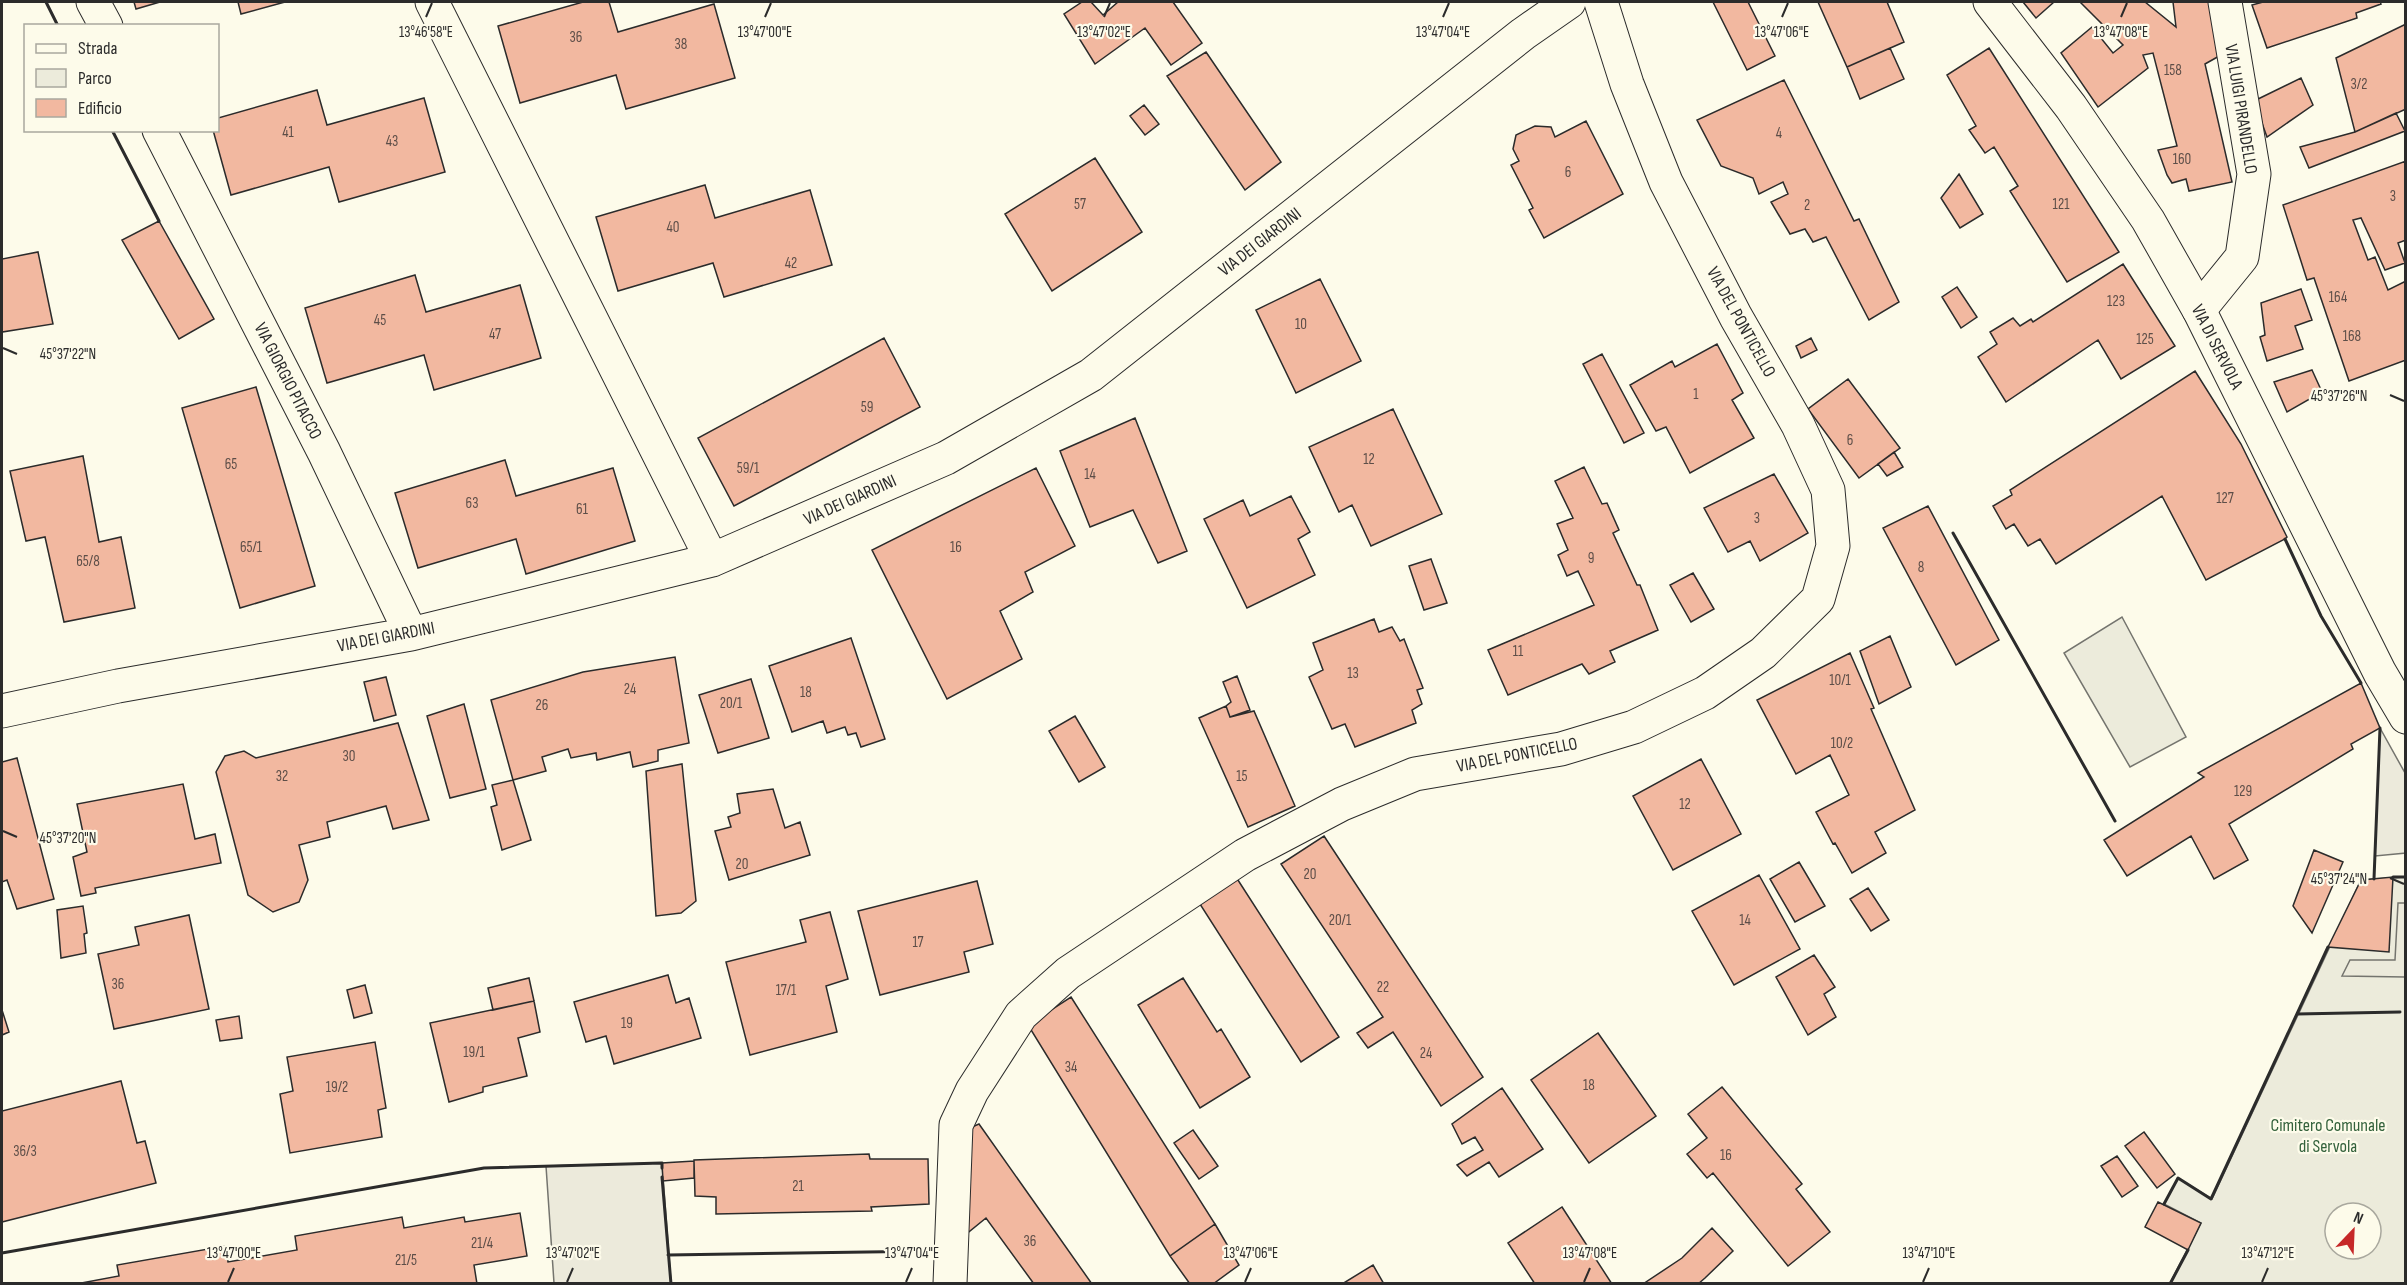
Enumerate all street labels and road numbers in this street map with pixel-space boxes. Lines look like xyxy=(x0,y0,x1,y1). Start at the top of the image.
street label: VIA LUIGI PIRANDELLO xyxy=(2220,43,2262,175)
street label: VIA DEI GIARDINI xyxy=(1215,203,1305,281)
street label: VIA DEL PONTICELLO xyxy=(1702,263,1780,381)
street label: VIA DI SERVOLA xyxy=(2187,301,2247,393)
street label: VIA GIORGIO PITACCO xyxy=(250,319,326,443)
street label: VIA DEI GIARDINI xyxy=(800,470,900,530)
street label: VIA DEI GIARDINI xyxy=(335,617,437,657)
street label: VIA DEL PONTICELLO xyxy=(1455,733,1579,777)

